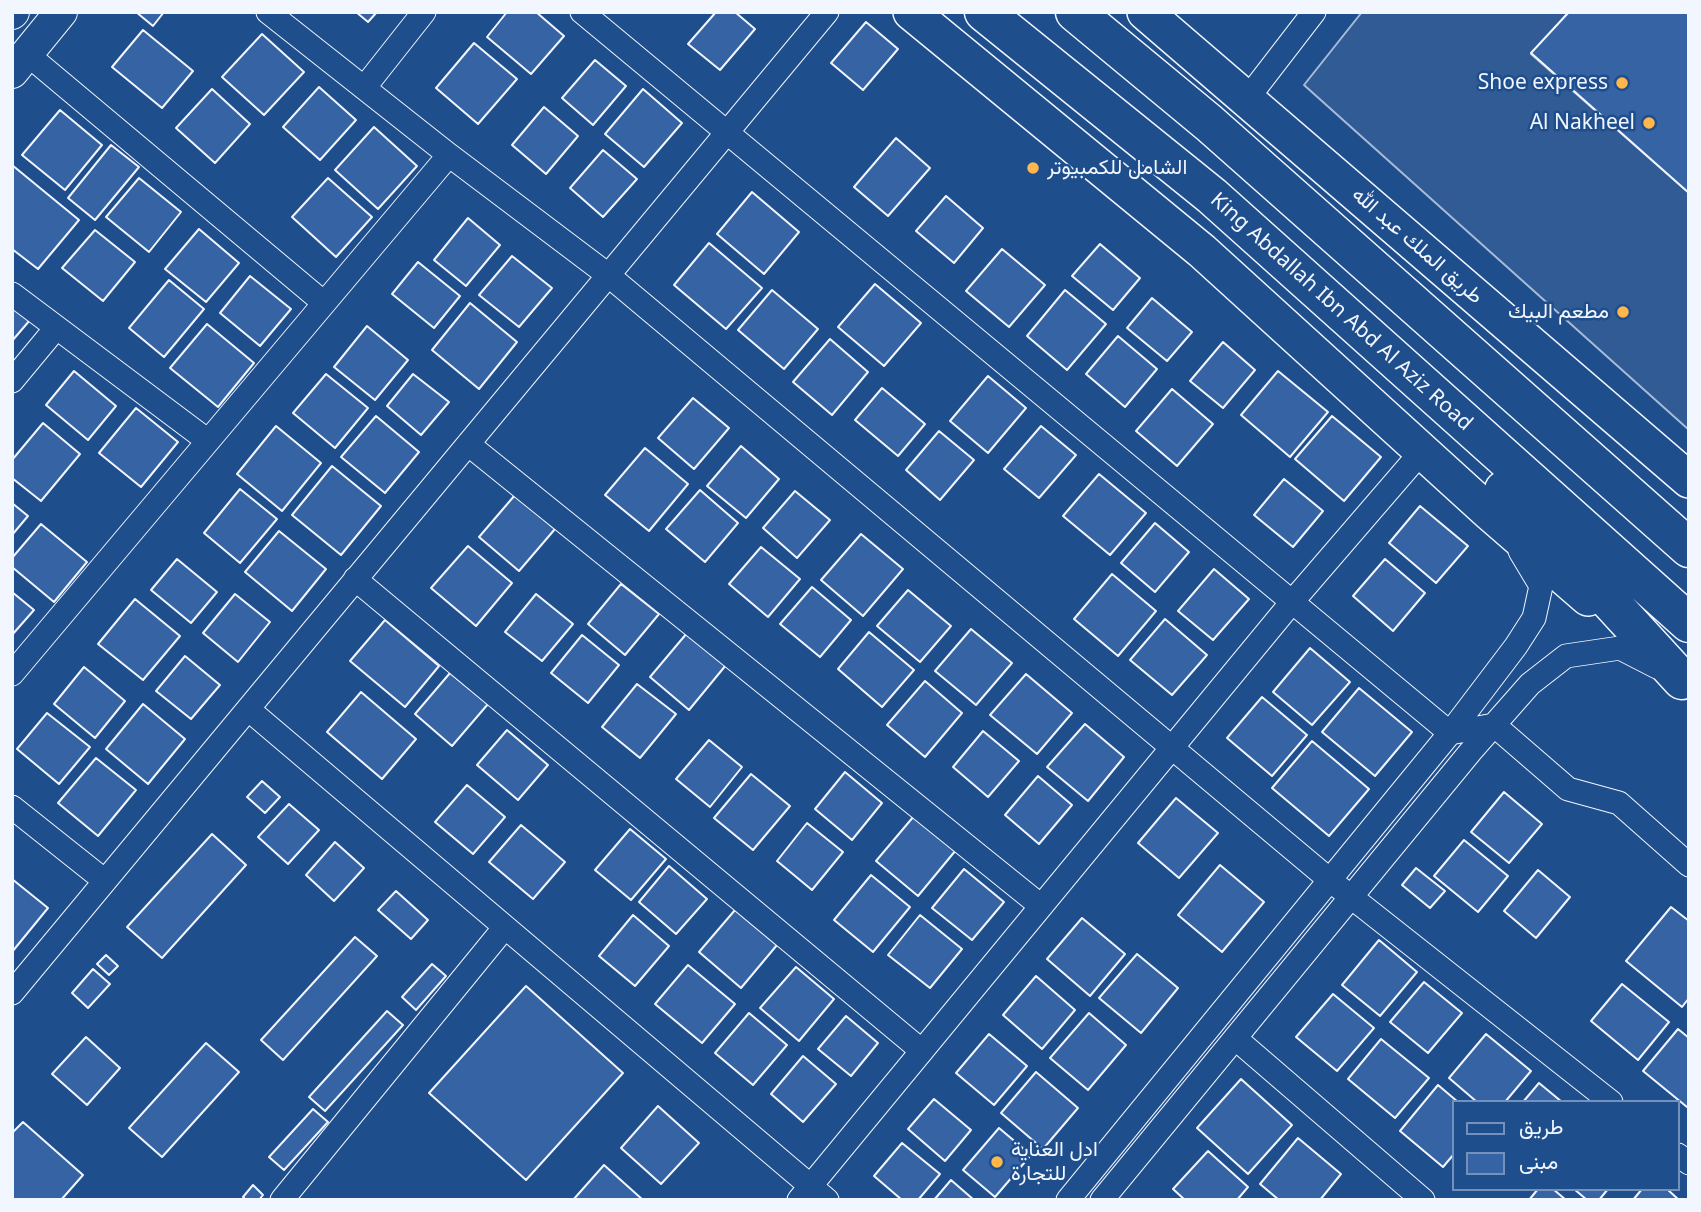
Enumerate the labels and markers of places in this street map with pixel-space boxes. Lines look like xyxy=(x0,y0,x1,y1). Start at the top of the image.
place label: Shoe express xyxy=(1478,70,1608,96)
marker: Shoe express xyxy=(1614,75,1630,91)
place label: Al Nakheel xyxy=(1530,110,1635,136)
marker: Al Nakheel xyxy=(1641,115,1657,131)
place label: الشامل للكمبيوتر xyxy=(1047,155,1187,181)
marker: الشامل للكمبيوتر xyxy=(1025,160,1041,176)
place label: مطعم البيك xyxy=(1508,299,1609,325)
marker: مطعم البيك xyxy=(1615,304,1631,320)
place label: ادل العناية للتجارة xyxy=(1011,1137,1098,1187)
marker: ادل العناية للتجارة xyxy=(989,1154,1005,1170)

